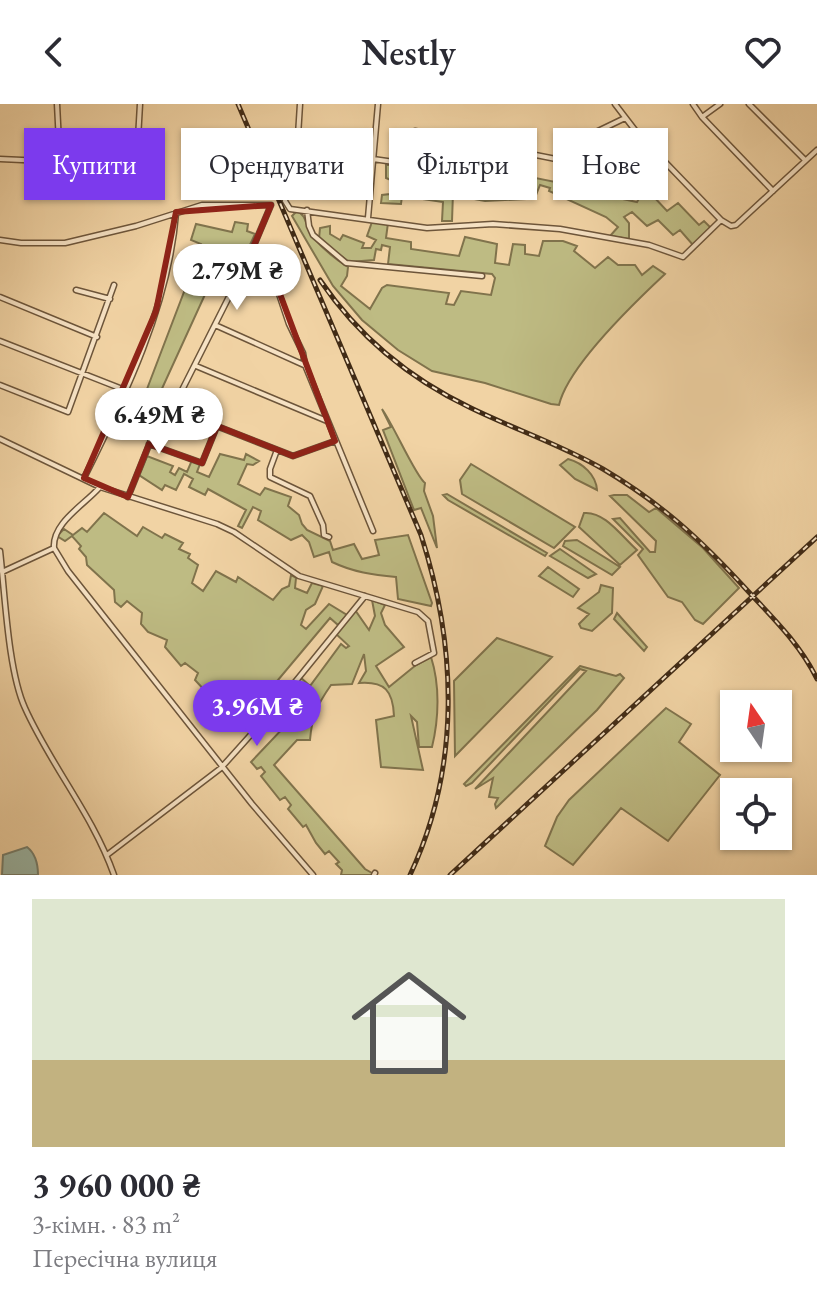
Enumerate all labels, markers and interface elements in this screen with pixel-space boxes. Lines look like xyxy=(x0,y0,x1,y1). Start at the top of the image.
text: Nestly xyxy=(361,29,456,76)
icon: back xyxy=(32,30,76,74)
icon: heart xyxy=(741,30,785,74)
chip: Купити xyxy=(24,128,165,200)
chip: Орендувати xyxy=(181,128,373,200)
chip: Фільтри xyxy=(389,128,537,200)
chip: Нове xyxy=(553,128,668,200)
pin: 2.79M ₴ xyxy=(163,244,311,312)
text: 2.79M ₴ xyxy=(191,253,283,287)
pin: 6.49M ₴ xyxy=(85,388,233,456)
text: 6.49M ₴ xyxy=(113,397,205,431)
pin: 3.96M ₴ xyxy=(183,680,331,748)
text: 3.96M ₴ xyxy=(211,689,303,723)
north arrow xyxy=(720,690,792,762)
map controls xyxy=(720,690,792,850)
button: locate xyxy=(720,778,792,850)
icon: home xyxy=(337,951,481,1095)
text: 3 960 000 ₴ xyxy=(32,1163,201,1207)
text: 3-кімн. · 83 m² xyxy=(32,1207,180,1241)
text: Пересічна вулиця xyxy=(32,1241,217,1275)

